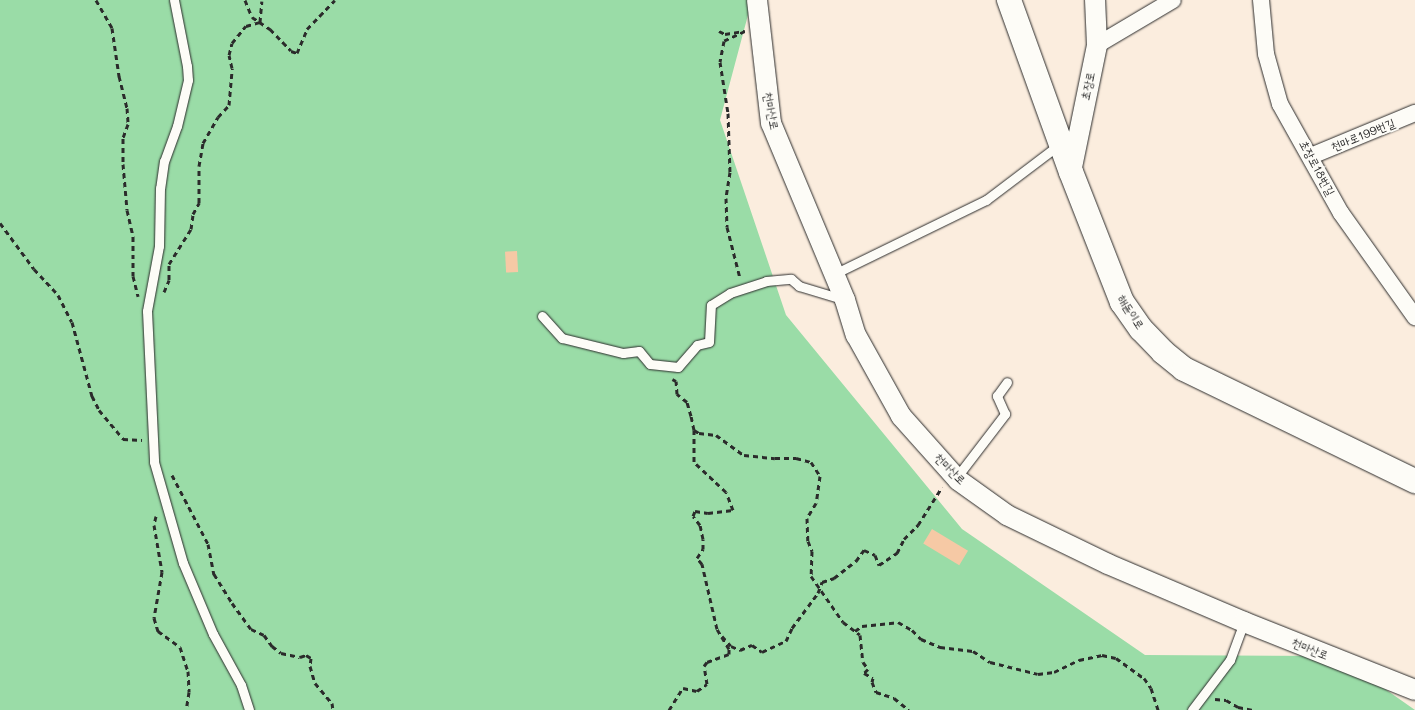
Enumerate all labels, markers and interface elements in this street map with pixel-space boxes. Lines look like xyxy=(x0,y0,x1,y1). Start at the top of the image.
street label: 초장로 xyxy=(1078,70,1098,102)
street label: 천마산로 xyxy=(760,91,782,131)
street label: 천마로199번길 xyxy=(1329,116,1397,154)
street label: 초장로18번길 xyxy=(1296,138,1338,198)
street label: 해돋이로 xyxy=(1115,292,1147,332)
street label: 천마산로 xyxy=(931,450,969,488)
street label: 천마산로 xyxy=(1289,635,1331,663)

